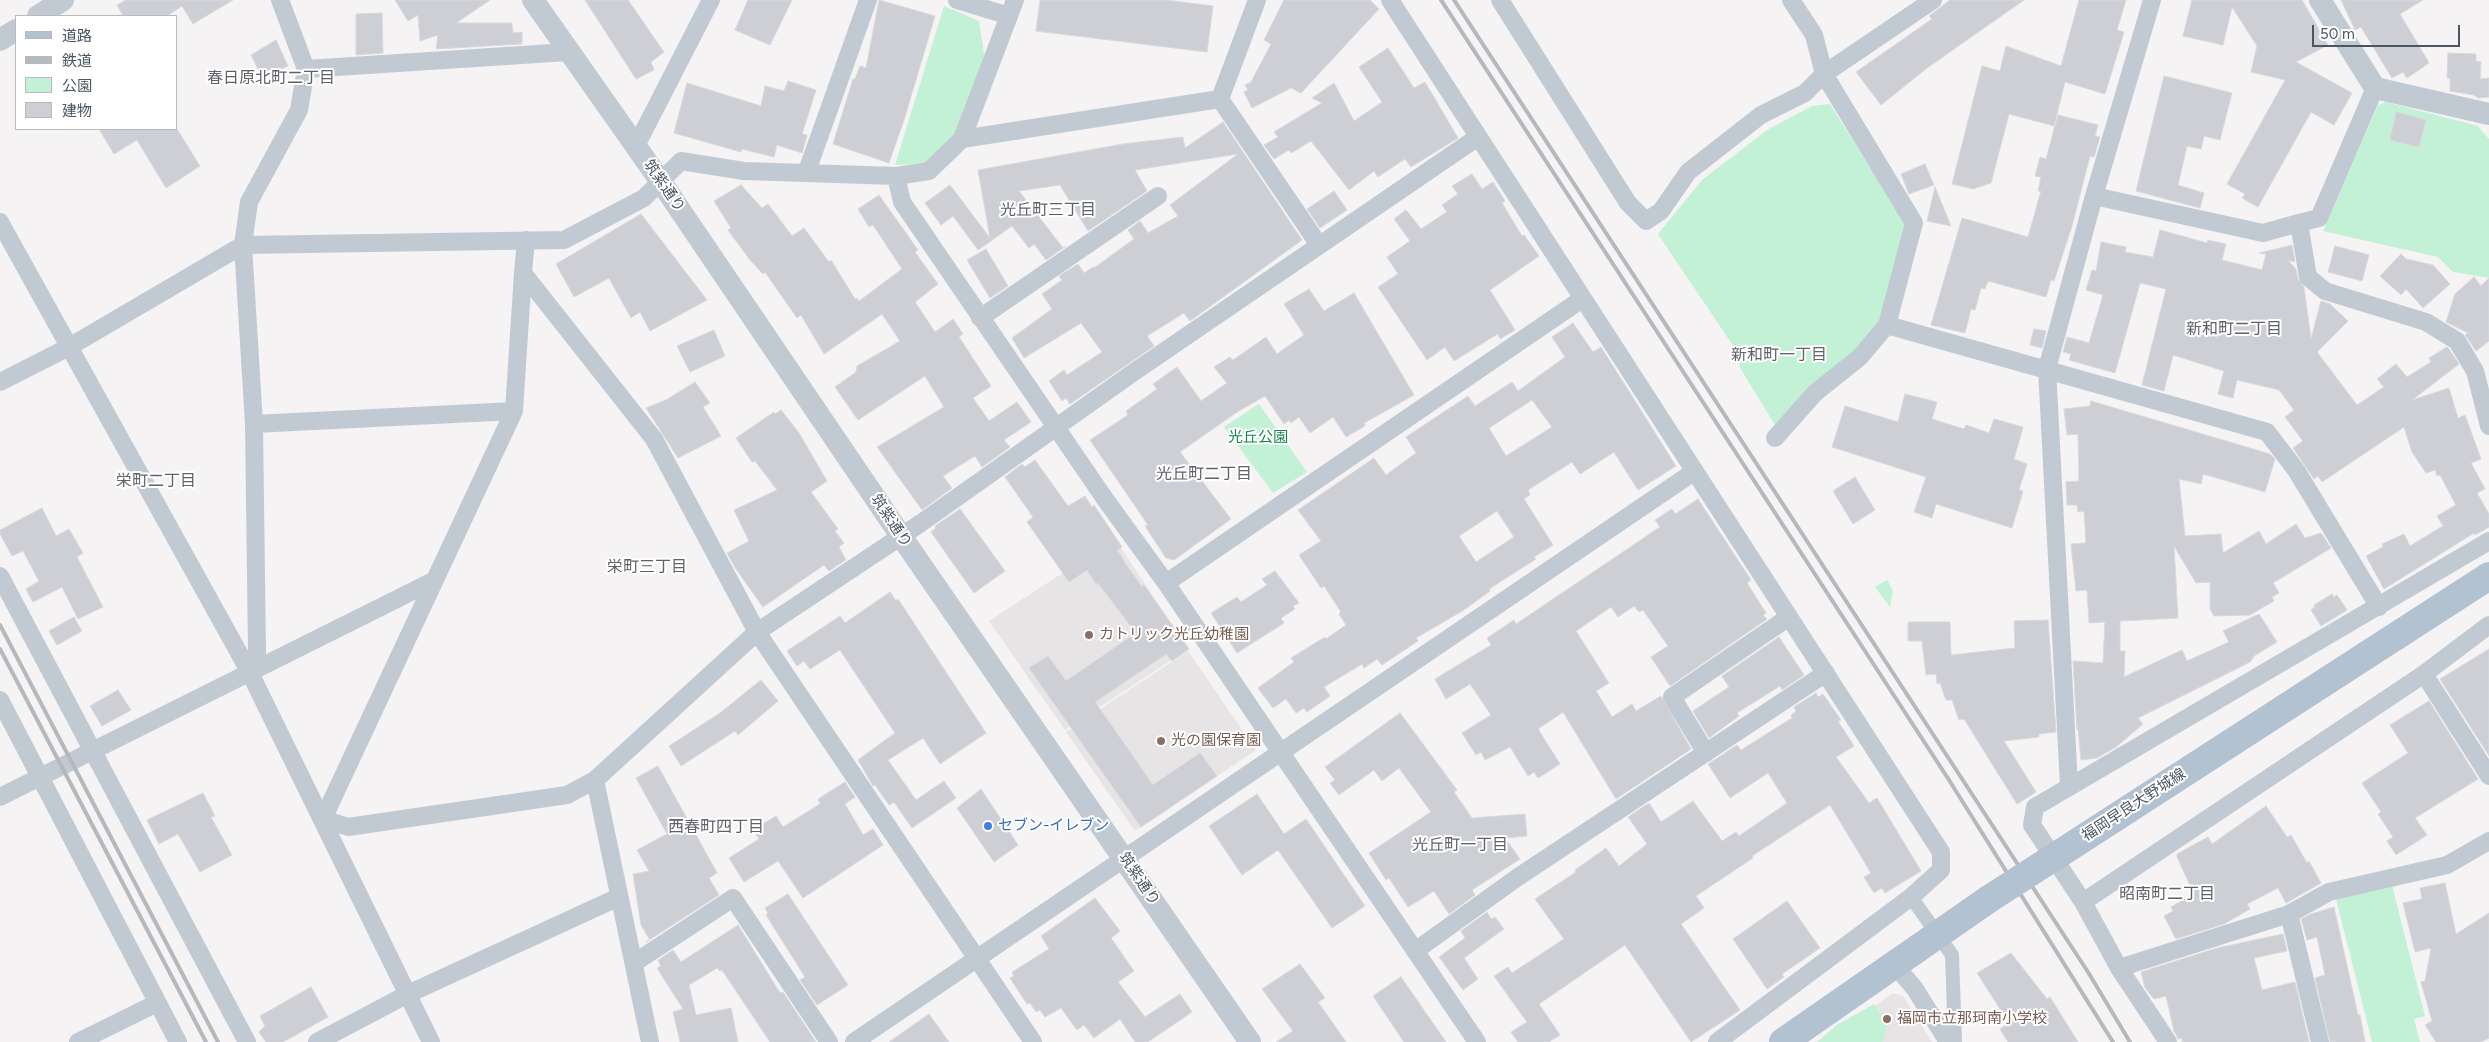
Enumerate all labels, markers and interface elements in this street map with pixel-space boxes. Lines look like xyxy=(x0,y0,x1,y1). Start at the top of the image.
legend xyxy=(15,15,178,130)
scale bar xyxy=(2314,15,2462,47)
text: 50 m xyxy=(2320,25,2355,43)
text: 道路 xyxy=(62,27,92,45)
text: 鉄道 xyxy=(62,52,92,70)
district label: 春日原北町二丁目 xyxy=(207,68,335,88)
text: 公園 xyxy=(62,77,92,95)
text: 建物 xyxy=(62,102,92,120)
street label: 筑紫通り xyxy=(639,156,689,216)
district label: 光丘町三丁目 xyxy=(1000,200,1096,220)
district label: 新和町二丁目 xyxy=(2186,319,2282,339)
district label: 新和町一丁目 xyxy=(1731,345,1827,365)
park label: 光丘公園 xyxy=(1228,429,1288,447)
district label: 光丘町二丁目 xyxy=(1156,464,1252,484)
district label: 栄町二丁目 xyxy=(116,471,196,491)
street label: 筑紫通り xyxy=(867,491,915,551)
district label: 栄町三丁目 xyxy=(607,557,687,577)
place label: カトリック光丘幼稚園 xyxy=(1099,626,1249,644)
marker: カトリック光丘幼稚園 xyxy=(1083,629,1095,641)
place label: 光の園保育園 xyxy=(1171,732,1261,750)
marker: 光の園保育園 xyxy=(1155,735,1167,747)
street label: 福岡早良大野城線 xyxy=(2079,765,2189,845)
district label: 西春町四丁目 xyxy=(668,817,764,837)
place label: セブン-イレブン xyxy=(998,817,1109,835)
marker: セブン-イレブン xyxy=(982,820,994,832)
district label: 光丘町一丁目 xyxy=(1412,835,1508,855)
street label: 筑紫通り xyxy=(1115,849,1163,909)
district label: 昭南町二丁目 xyxy=(2119,884,2215,904)
place label: 福岡市立那珂南小学校 xyxy=(1897,1010,2047,1028)
marker: 福岡市立那珂南小学校 xyxy=(1881,1013,1893,1025)

